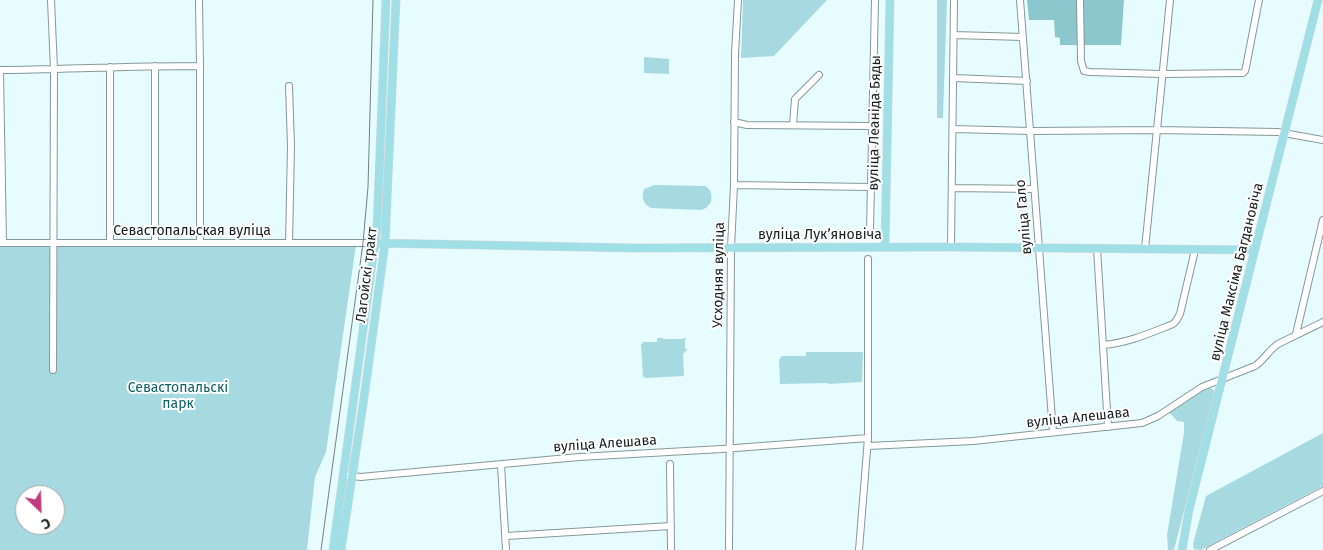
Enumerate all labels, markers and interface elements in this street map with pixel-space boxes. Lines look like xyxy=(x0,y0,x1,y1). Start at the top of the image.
street label: вуліца Леаніда Бяды xyxy=(865,55,885,191)
street label: вуліца Гало xyxy=(1012,179,1036,255)
street label: вуліца Максіма Багдановіча xyxy=(1207,181,1267,363)
street label: Усходняя вуліца xyxy=(710,222,728,328)
street label: Севастопальская вуліца xyxy=(113,223,271,239)
street label: Лагойскі тракт xyxy=(353,226,381,324)
street label: вуліца Лукʼяновіча xyxy=(758,227,882,243)
park label: Севастопальскі парк xyxy=(128,380,228,412)
street label: вуліца Алешава xyxy=(1026,404,1130,432)
street label: вуліца Алешава xyxy=(553,432,657,456)
north arrow xyxy=(15,485,65,535)
text: С xyxy=(39,514,53,533)

